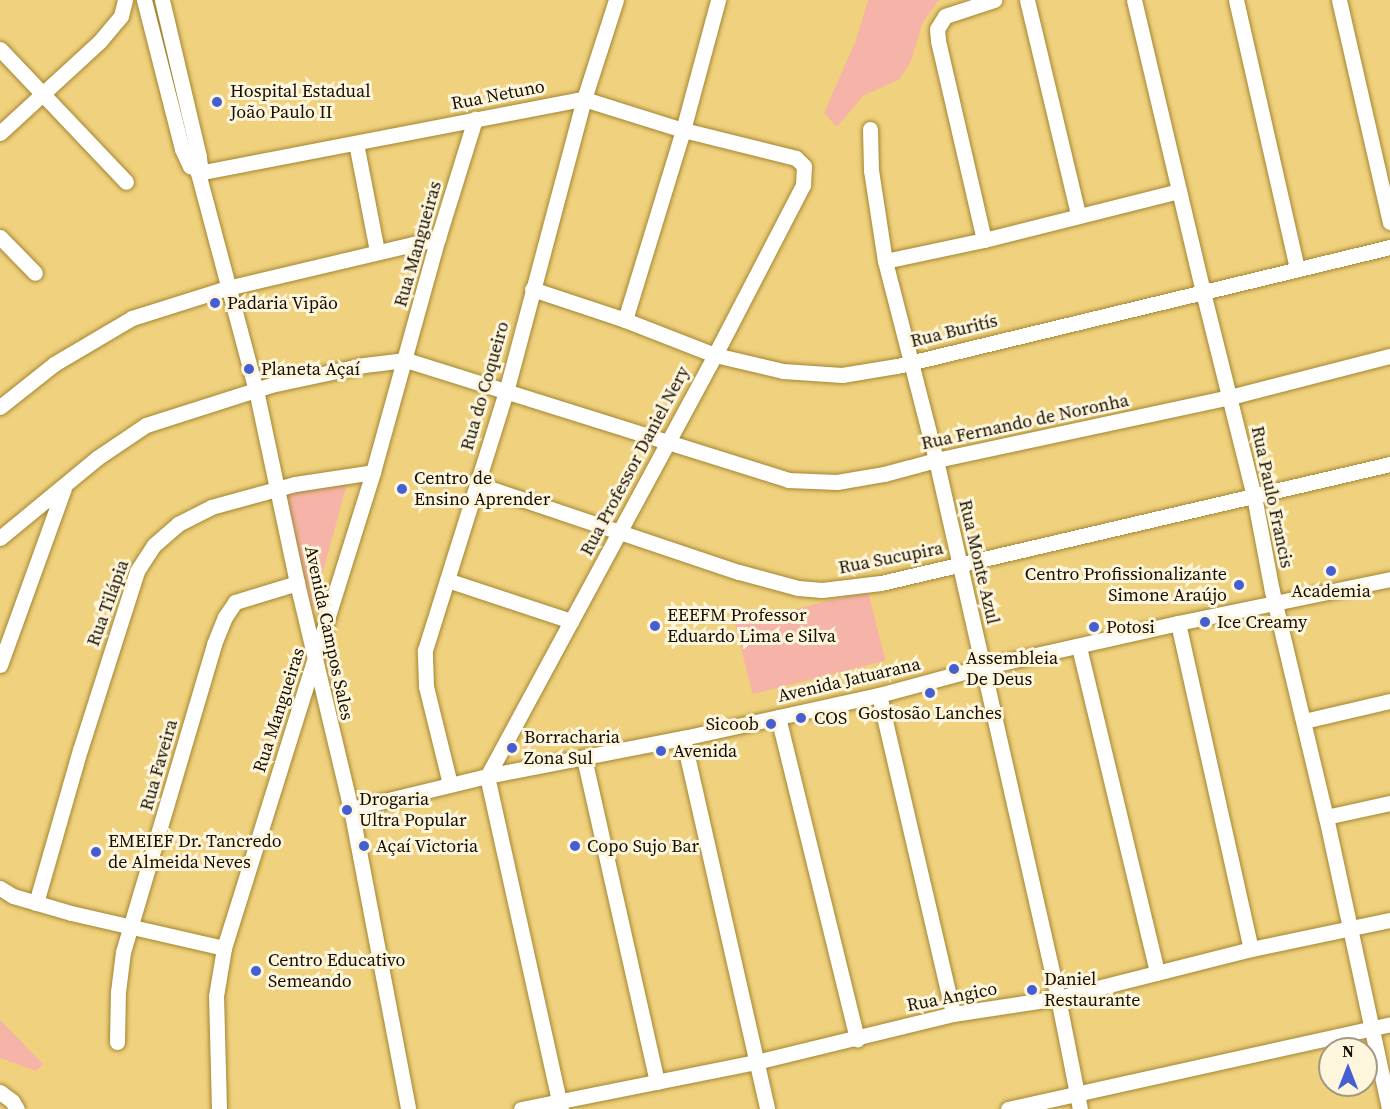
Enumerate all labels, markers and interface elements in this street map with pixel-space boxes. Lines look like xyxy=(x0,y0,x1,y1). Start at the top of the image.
street label: Rua Netuno xyxy=(449,75,547,115)
place label: Hospital Estadual João Paulo II xyxy=(230,81,370,124)
marker: Hospital Estadual João Paulo II xyxy=(208,93,226,111)
street label: Rua Mangueiras xyxy=(390,179,446,309)
place label: Padaria Vipão xyxy=(227,292,339,314)
marker: Padaria Vipão xyxy=(208,296,222,310)
street label: Rua Buritís xyxy=(908,310,1000,352)
street label: Rua do Coqueiro xyxy=(456,319,514,453)
place label: Planeta Açaí xyxy=(261,358,360,380)
marker: Planeta Açaí xyxy=(242,362,256,376)
street label: Rua Professor Daniel Nery xyxy=(576,363,694,559)
street label: Rua Fernando de Noronha xyxy=(919,389,1131,455)
street label: Rua Paulo Francis xyxy=(1246,424,1298,570)
place label: Centro de Ensino Aprender xyxy=(414,468,550,510)
marker: Centro de Ensino Aprender xyxy=(395,482,409,496)
street label: Rua Monte Azul xyxy=(954,498,1004,626)
street label: Rua Sucupira xyxy=(837,537,945,579)
street label: Avenida Campos Sales xyxy=(300,544,358,722)
street label: Rua Tilápia xyxy=(82,557,134,649)
place label: Centro Profissionalizante Simone Araújo xyxy=(1025,564,1227,606)
marker: Academia xyxy=(1324,564,1338,578)
marker: Centro Profissionalizante Simone Araújo xyxy=(1232,578,1246,592)
place label: Academia xyxy=(1291,580,1371,602)
place label: EEEFM Professor Eduardo Lima e Silva xyxy=(667,605,836,648)
place label: Ice Creamy xyxy=(1217,611,1307,633)
marker: Ice Creamy xyxy=(1198,615,1212,629)
place label: Potosi xyxy=(1106,616,1155,638)
marker: EEEFM Professor Eduardo Lima e Silva xyxy=(648,619,662,633)
marker: Potosi xyxy=(1087,620,1101,634)
street label: Rua Mangueiras xyxy=(249,645,309,775)
place label: Assembleia De Deus xyxy=(966,648,1058,690)
street label: Avenida Jatuarana xyxy=(776,653,922,707)
marker: Assembleia De Deus xyxy=(947,662,961,676)
marker: Gostosão Lanches xyxy=(923,686,937,700)
place label: Gostosão Lanches xyxy=(858,702,1002,724)
place label: COS xyxy=(814,707,847,729)
marker: COS xyxy=(792,709,810,727)
place label: Sicoob xyxy=(706,713,759,735)
street label: Rua Faveira xyxy=(136,717,182,813)
marker: Sicoob xyxy=(764,717,778,731)
place label: Borracharia Zona Sul xyxy=(524,727,620,770)
place label: Avenida xyxy=(673,740,737,762)
marker: Borracharia Zona Sul xyxy=(505,741,519,755)
marker: Avenida xyxy=(654,744,668,758)
place label: Drogaria Ultra Popular xyxy=(359,789,467,832)
marker: Drogaria Ultra Popular xyxy=(340,803,354,817)
place label: EMEIEF Dr. Tancredo de Almeida Neves xyxy=(108,831,282,874)
place label: Açaí Victoria xyxy=(376,835,479,857)
place label: Copo Sujo Bar xyxy=(587,835,699,857)
marker: Açaí Victoria xyxy=(357,839,371,853)
marker: Copo Sujo Bar xyxy=(568,839,582,853)
marker: EMEIEF Dr. Tancredo de Almeida Neves xyxy=(89,845,103,859)
place label: Centro Educativo Semeando xyxy=(268,950,405,992)
marker: Centro Educativo Semeando xyxy=(249,964,263,978)
place label: Daniel Restaurante xyxy=(1044,969,1140,1012)
street label: Rua Angico xyxy=(905,978,999,1016)
marker: Daniel Restaurante xyxy=(1025,983,1039,997)
north arrow xyxy=(1318,1037,1378,1097)
text: N xyxy=(1342,1040,1354,1062)

